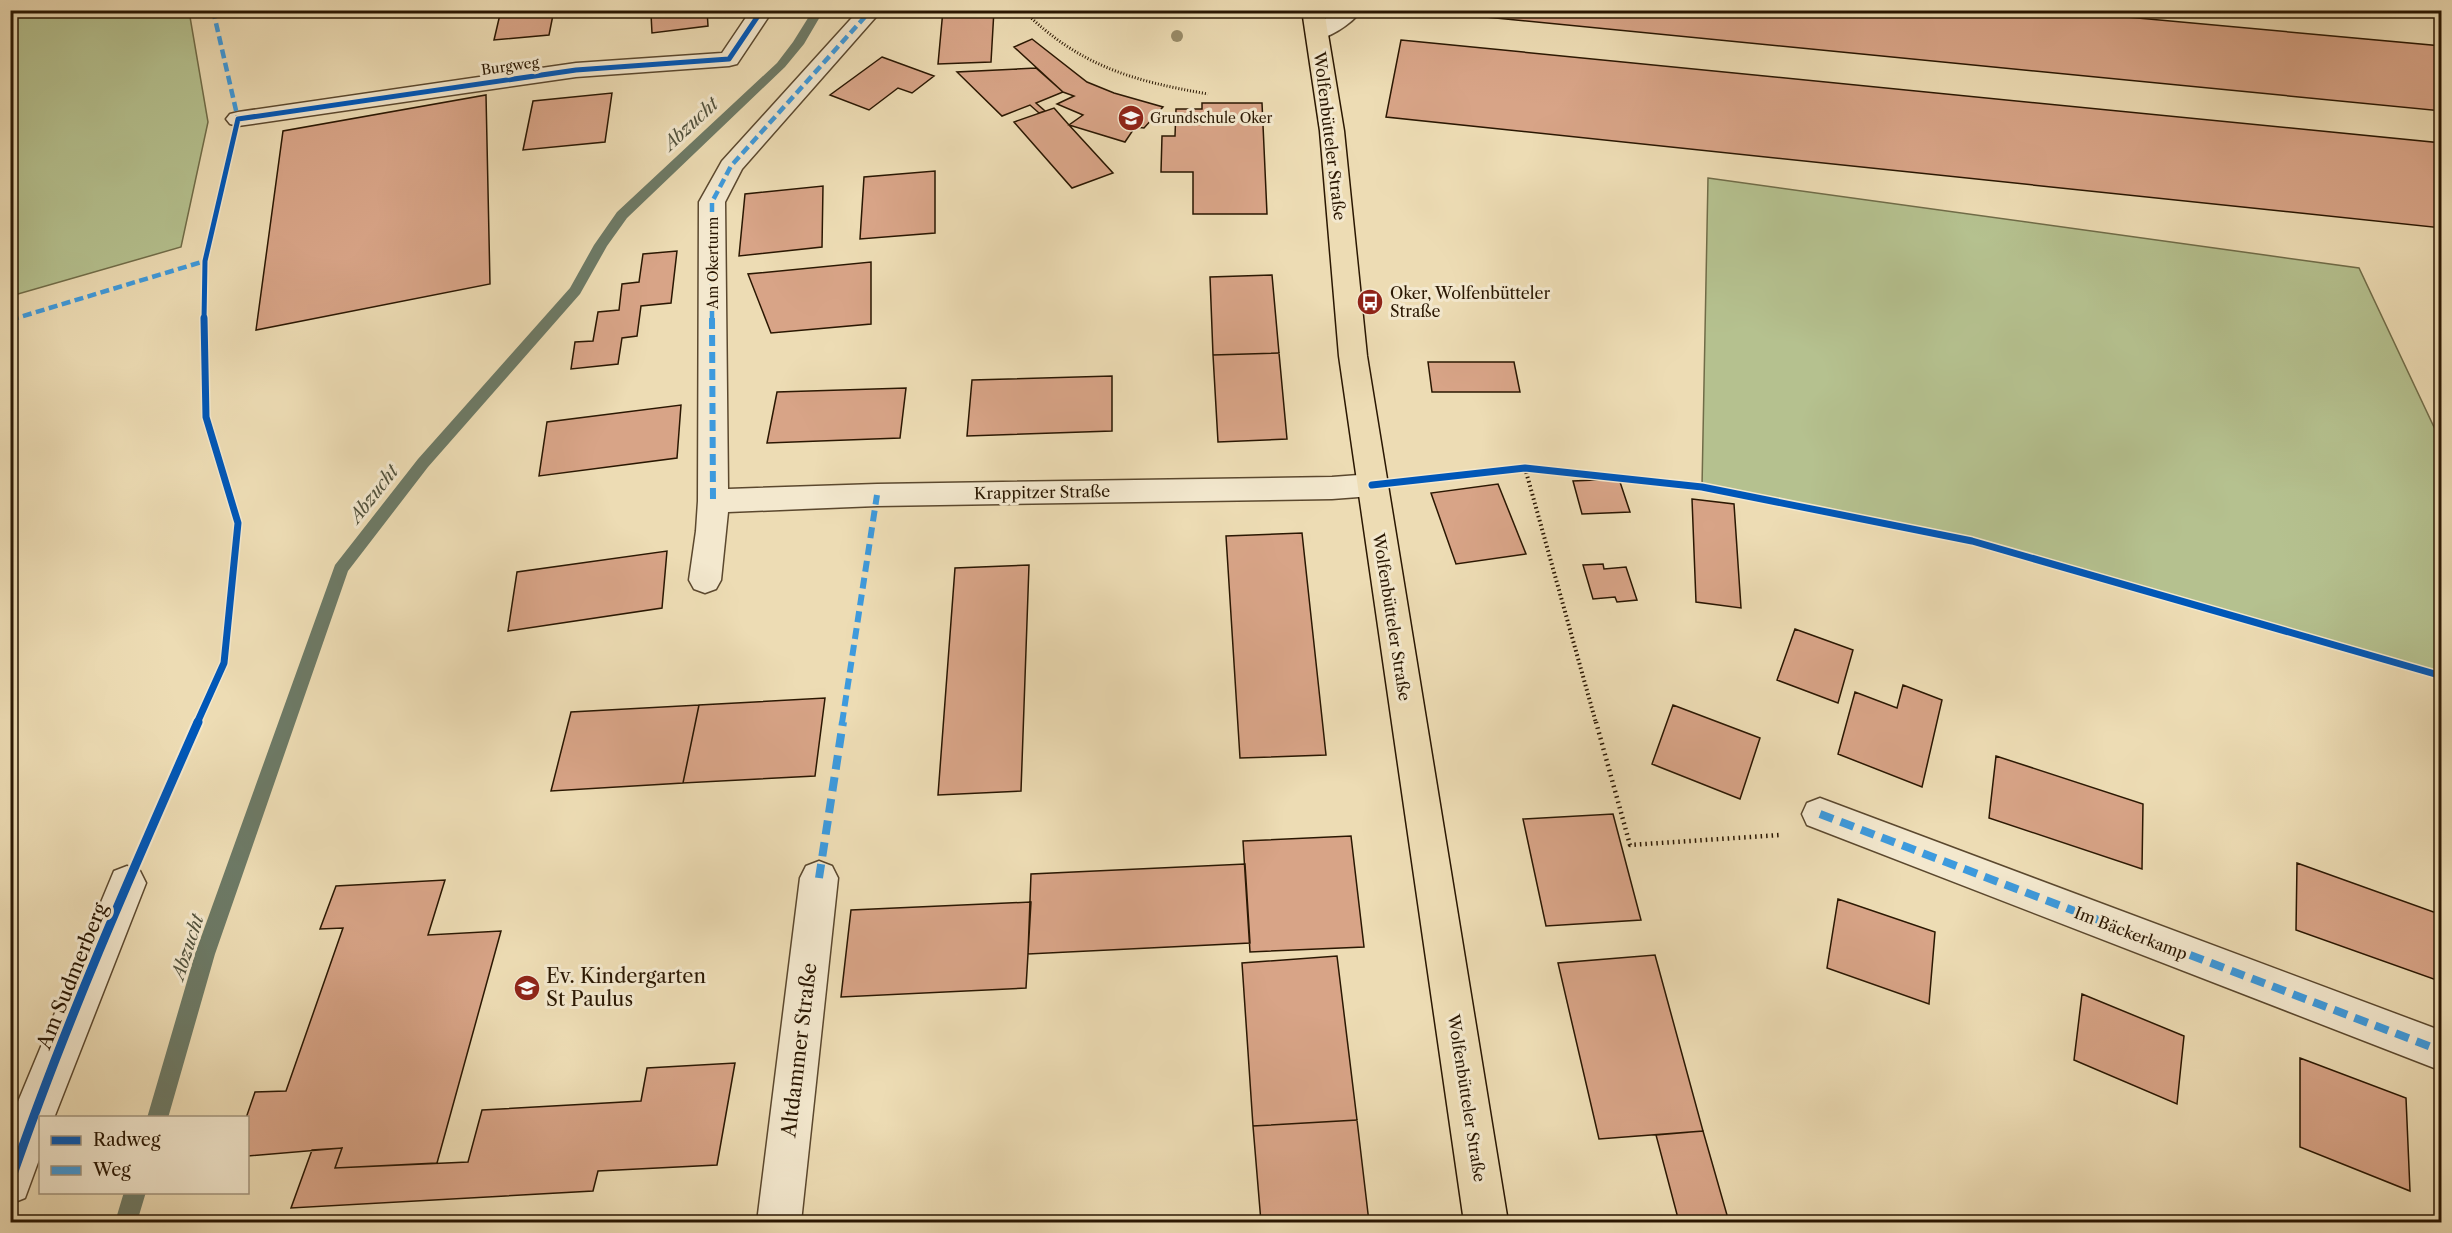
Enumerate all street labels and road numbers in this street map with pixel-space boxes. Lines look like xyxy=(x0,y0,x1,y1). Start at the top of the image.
street label: Wolfenbütteler Straße xyxy=(1310,50,1350,221)
street label: Burgweg xyxy=(480,53,541,79)
street label: Am Okerturm xyxy=(704,217,722,310)
street label: Krappitzer Straße xyxy=(974,481,1110,503)
street label: Wolfenbütteler Straße xyxy=(1369,531,1415,702)
street label: Am Sudmerberg xyxy=(31,899,112,1054)
street label: Im Bäckerkamp xyxy=(2072,902,2191,964)
street label: Altdammer Straße xyxy=(776,961,822,1139)
street label: Wolfenbütteler Straße xyxy=(1444,1012,1490,1183)

